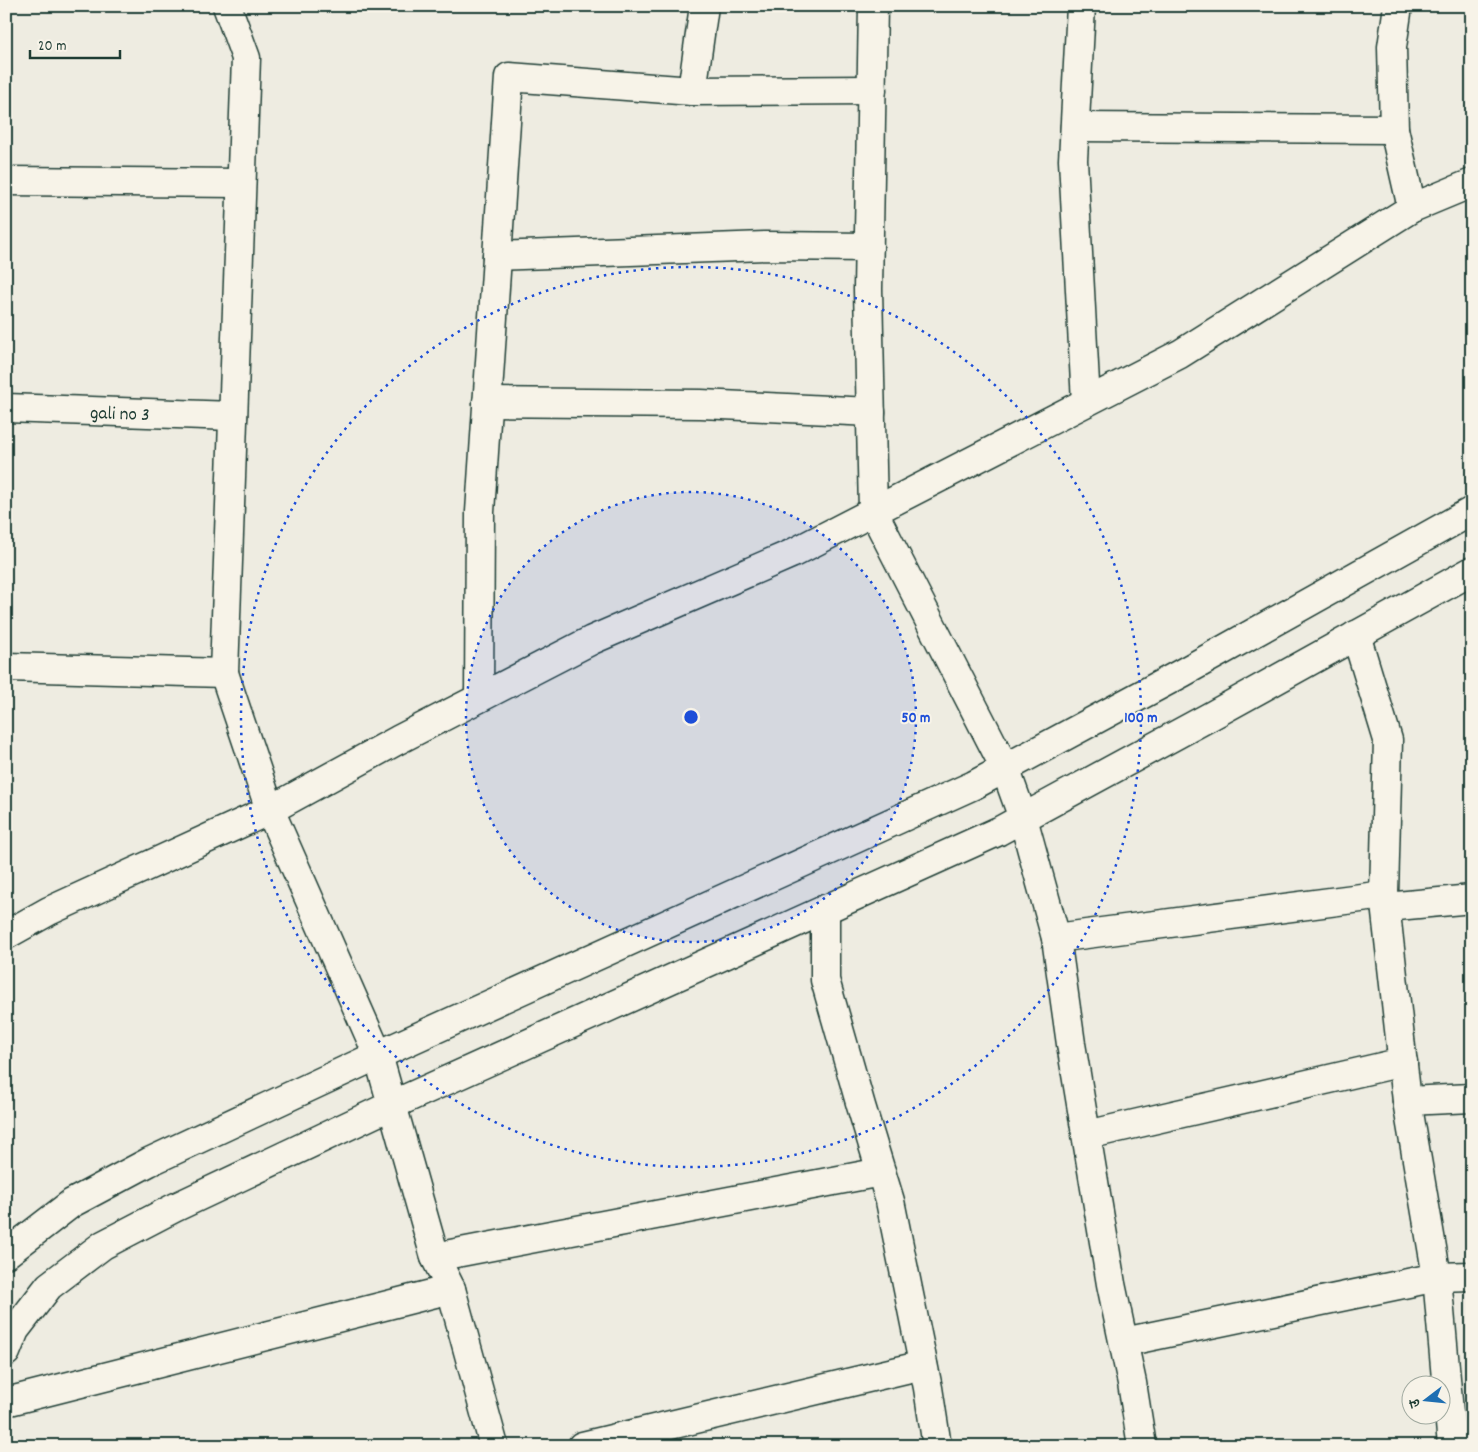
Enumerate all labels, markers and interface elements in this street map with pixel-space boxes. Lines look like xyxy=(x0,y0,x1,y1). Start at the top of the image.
scale bar xyxy=(30,28,120,60)
text: 20 m xyxy=(38,36,66,58)
street label: gali no 3 xyxy=(90,401,150,430)
centre of rings xyxy=(682,708,700,726)
text: 50 m xyxy=(902,708,930,730)
text: 100 m xyxy=(1124,708,1158,730)
north arrow xyxy=(1400,1374,1450,1424)
text: उ xyxy=(1404,1395,1426,1411)

